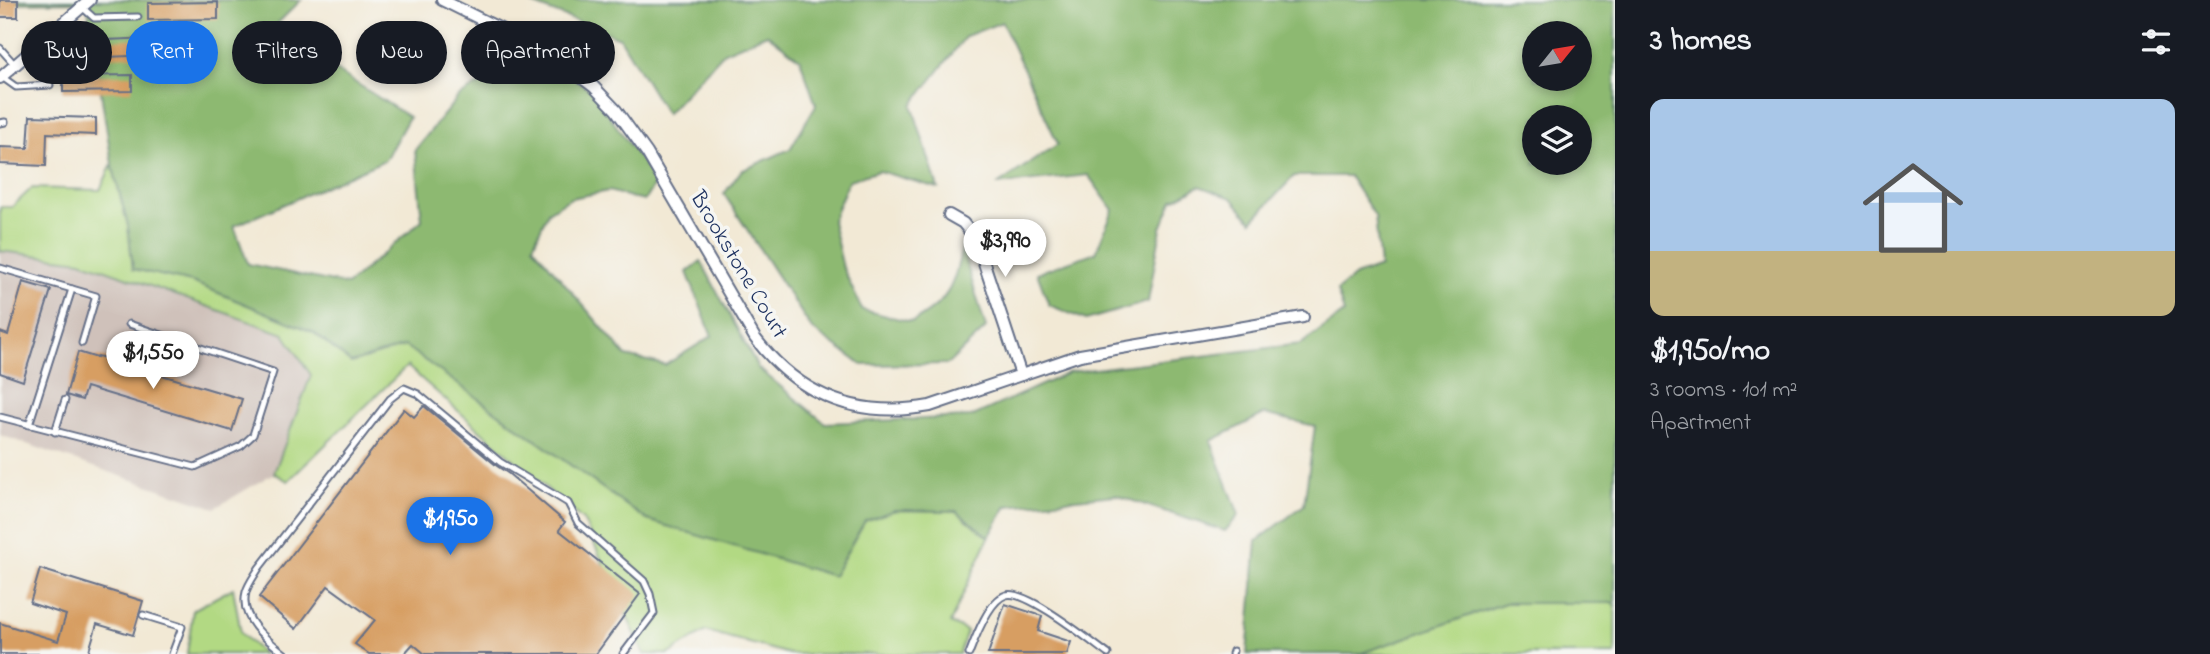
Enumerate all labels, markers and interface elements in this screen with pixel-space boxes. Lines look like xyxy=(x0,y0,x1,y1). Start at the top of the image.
text: 3 homes xyxy=(1650,20,1752,64)
chip: Buy xyxy=(21,21,112,84)
chip: Rent xyxy=(126,21,218,84)
chip: Filters xyxy=(232,21,342,84)
chip: New xyxy=(356,21,447,84)
chip: Apartment xyxy=(461,21,615,84)
north arrow xyxy=(1522,21,1592,91)
map controls xyxy=(1522,21,1592,175)
icon: filters xyxy=(2137,23,2175,61)
button: layers xyxy=(1522,105,1592,175)
icon: home xyxy=(1850,145,1976,271)
street label: Brookstone Court xyxy=(680,184,795,345)
pin: $3,990 xyxy=(948,219,1062,279)
text: $3,990 xyxy=(979,225,1031,258)
text: $1,950/mo xyxy=(1650,330,1770,374)
pin: $1,550 xyxy=(96,332,210,391)
text: $1,550 xyxy=(122,337,184,370)
text: 3 rooms · 101 m² xyxy=(1650,374,1797,407)
text: Apartment xyxy=(1650,407,1751,440)
pin: $1,950 xyxy=(393,498,507,557)
text: $1,950 xyxy=(422,503,478,536)

